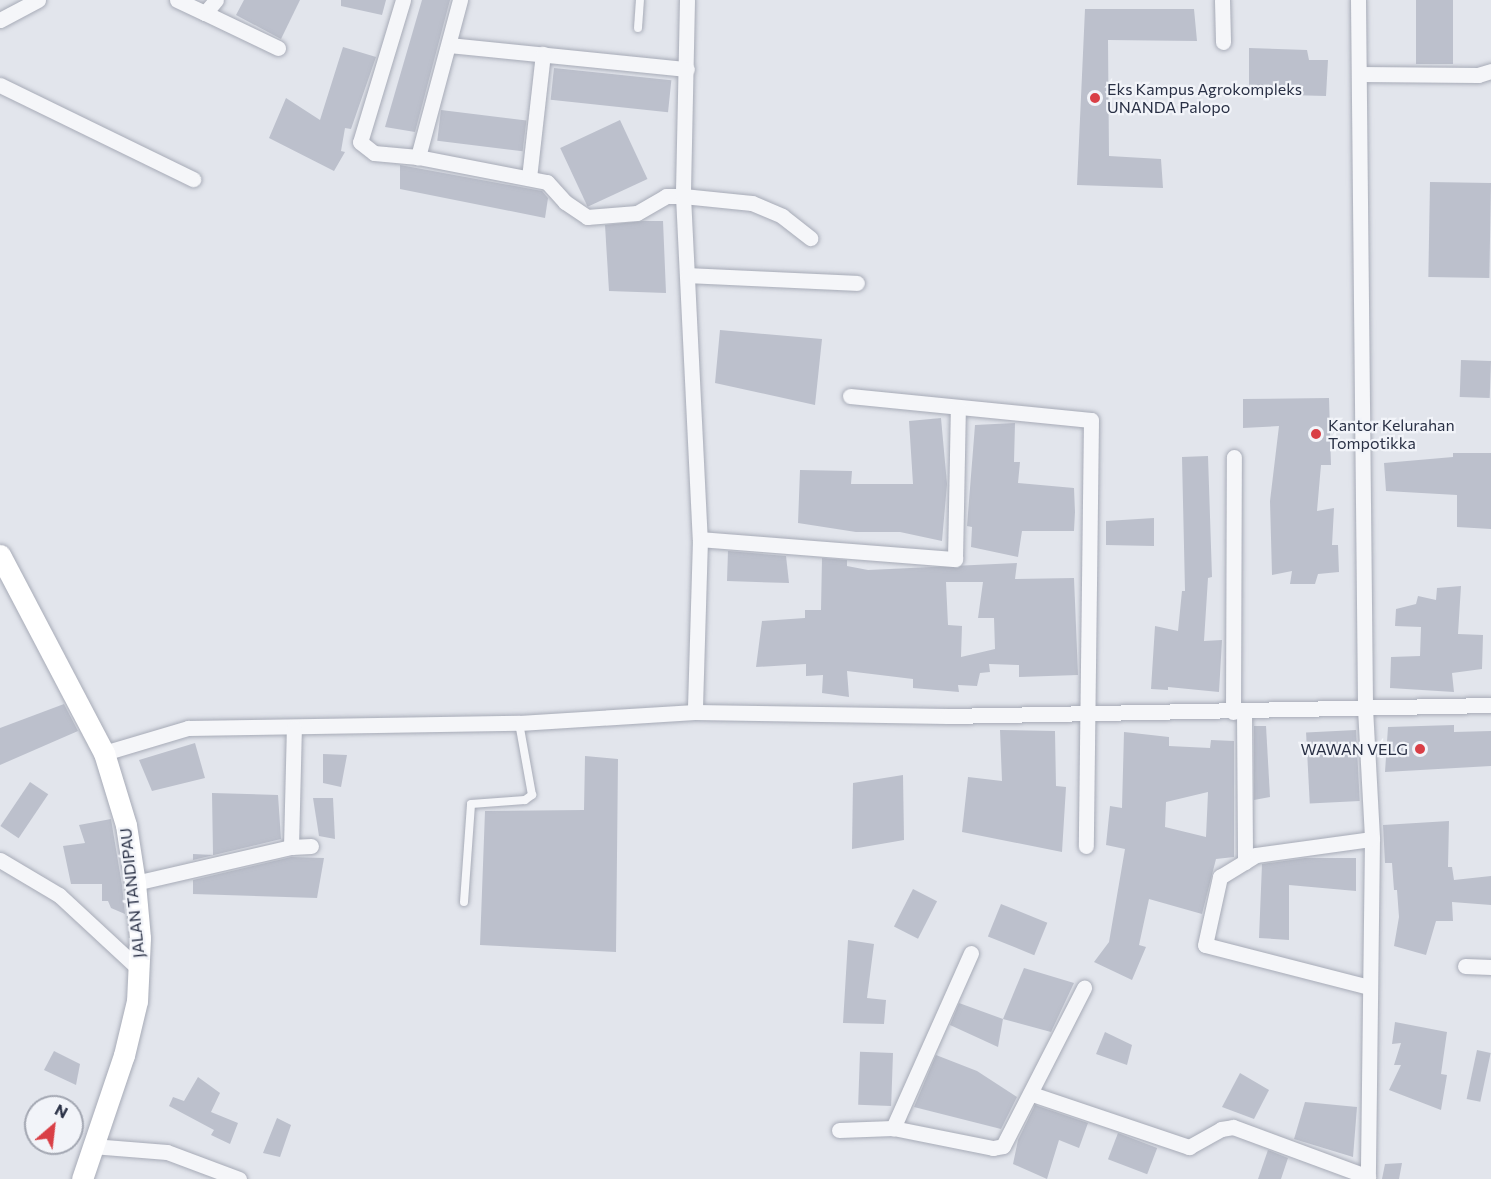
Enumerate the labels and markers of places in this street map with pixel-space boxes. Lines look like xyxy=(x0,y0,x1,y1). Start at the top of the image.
place label: Eks Kampus Agrokompleks UNANDA Palopo xyxy=(1107,79,1302,117)
marker: Eks Kampus Agrokompleks UNANDA Palopo xyxy=(1088,91,1102,105)
place label: Kantor Kelurahan Tompotikka xyxy=(1328,415,1455,453)
marker: Kantor Kelurahan Tompotikka xyxy=(1309,427,1323,441)
place label: WAWAN VELG xyxy=(1301,739,1408,759)
marker: WAWAN VELG xyxy=(1413,742,1427,756)

